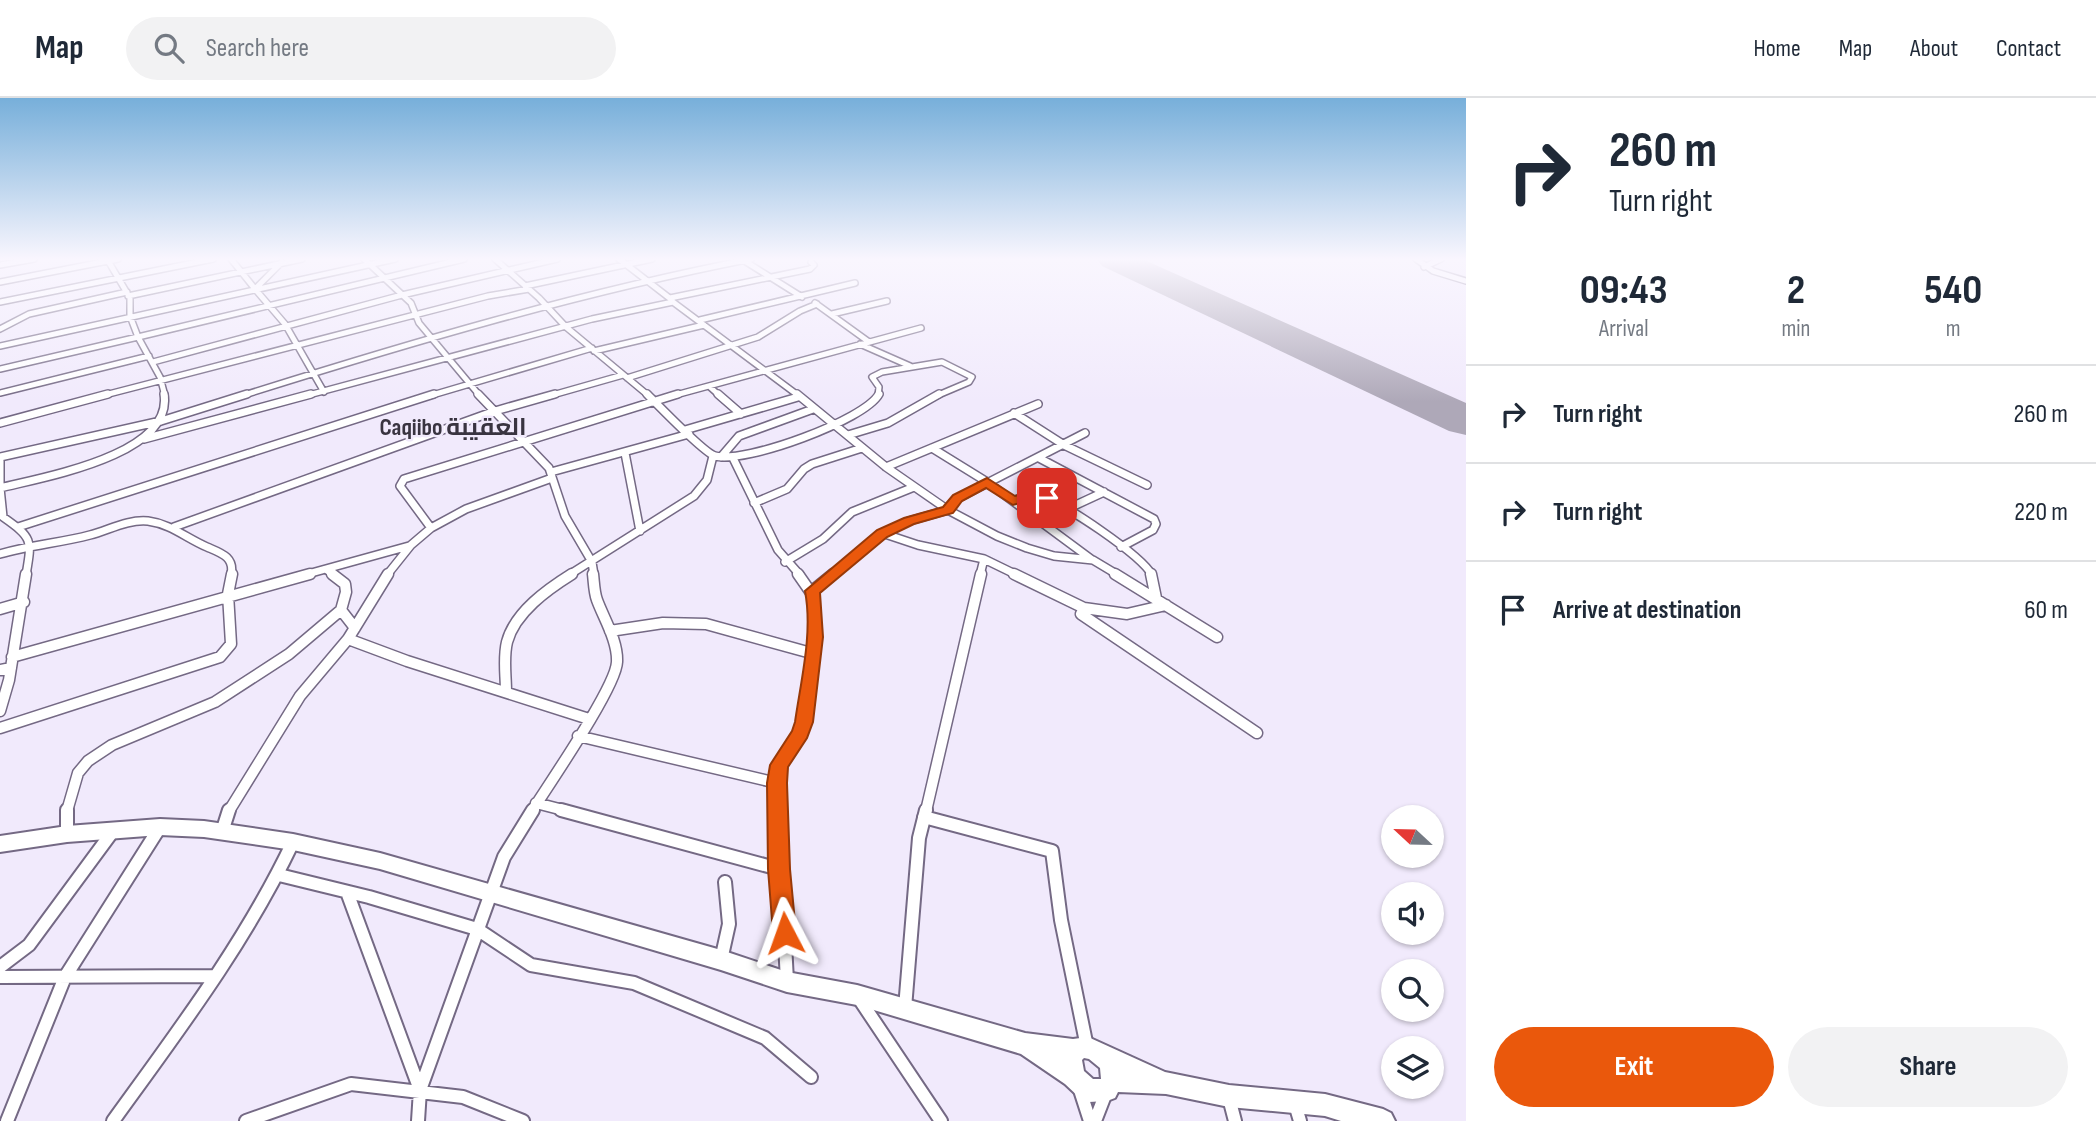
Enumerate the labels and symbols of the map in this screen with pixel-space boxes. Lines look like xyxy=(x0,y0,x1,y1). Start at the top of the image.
district label: Caqiibo العقيبة xyxy=(380,413,526,442)
pin xyxy=(1017,468,1077,528)
north arrow xyxy=(1381,805,1444,868)
position arrow xyxy=(748,896,822,970)

